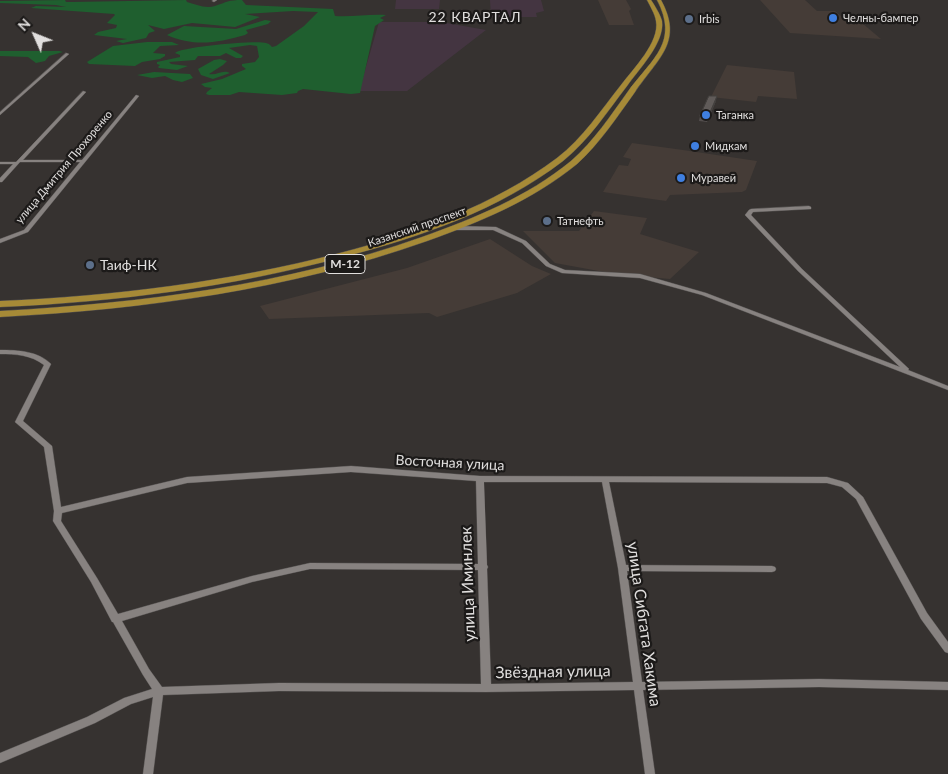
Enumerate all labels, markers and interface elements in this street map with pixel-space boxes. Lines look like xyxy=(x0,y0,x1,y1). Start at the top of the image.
district label: 22 КВАРТАЛ xyxy=(427,9,523,25)
north arrow xyxy=(10,10,60,60)
place label: Челны-бампер xyxy=(843,11,918,25)
place label: Irbis xyxy=(699,12,720,26)
marker: Челны-бампер xyxy=(827,12,839,24)
marker: Irbis xyxy=(683,13,695,25)
text: N xyxy=(14,14,34,34)
street label: улица Дмитрия Прохоренко xyxy=(13,108,115,226)
place label: Таганка xyxy=(716,108,754,122)
marker: Таганка xyxy=(700,109,712,121)
place label: Мидкам xyxy=(705,139,747,153)
marker: Мидкам xyxy=(689,140,701,152)
place label: Муравей xyxy=(691,171,736,185)
marker: Муравей xyxy=(675,172,687,184)
street label: Казанский проспект xyxy=(366,204,468,250)
place label: Татнефть xyxy=(557,214,603,228)
marker: Татнефть xyxy=(541,215,553,227)
road number: М-12 xyxy=(325,254,365,274)
place label: Таиф-НК xyxy=(100,257,157,273)
marker: Таиф-НК xyxy=(84,259,96,271)
street label: Восточная улица xyxy=(395,452,505,474)
street label: улица Иминлек xyxy=(456,526,480,642)
street label: улица Сибгата Хакима xyxy=(623,540,665,708)
street label: Звёздная улица xyxy=(495,661,611,683)

